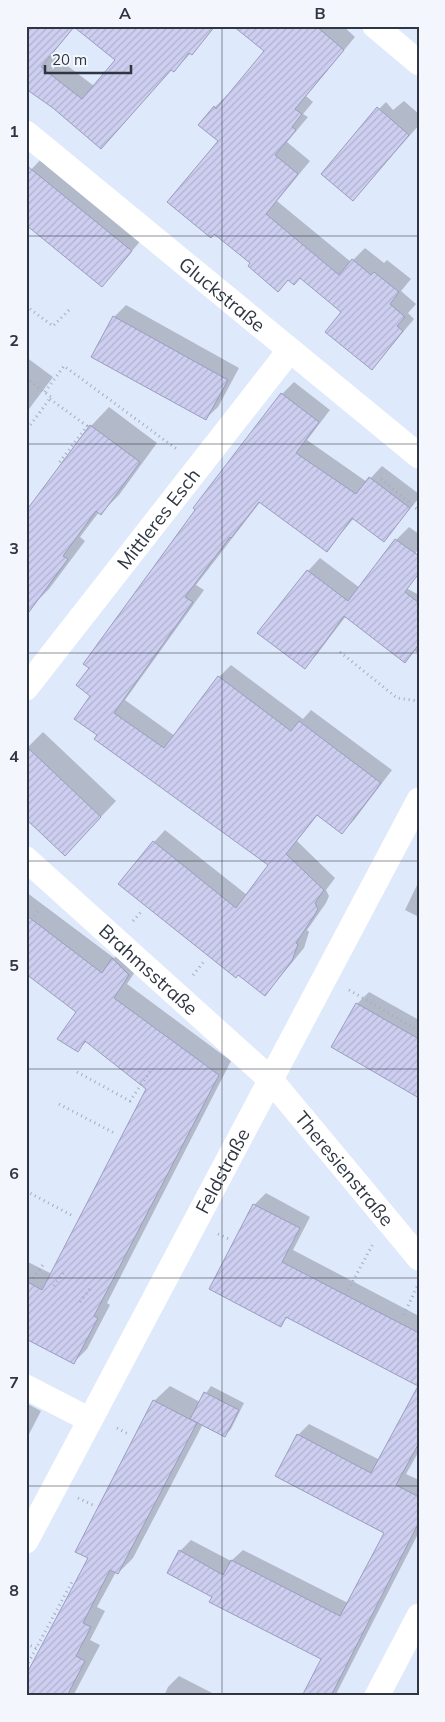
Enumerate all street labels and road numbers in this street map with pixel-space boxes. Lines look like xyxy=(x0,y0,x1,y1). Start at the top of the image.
street label: Gluckstraße xyxy=(174,252,270,337)
street label: Mittleres Esch xyxy=(112,463,205,574)
street label: Brahmsstraße xyxy=(94,919,203,1020)
street label: Theresienstraße xyxy=(290,1106,399,1231)
street label: Feldstraße xyxy=(190,1124,255,1218)

